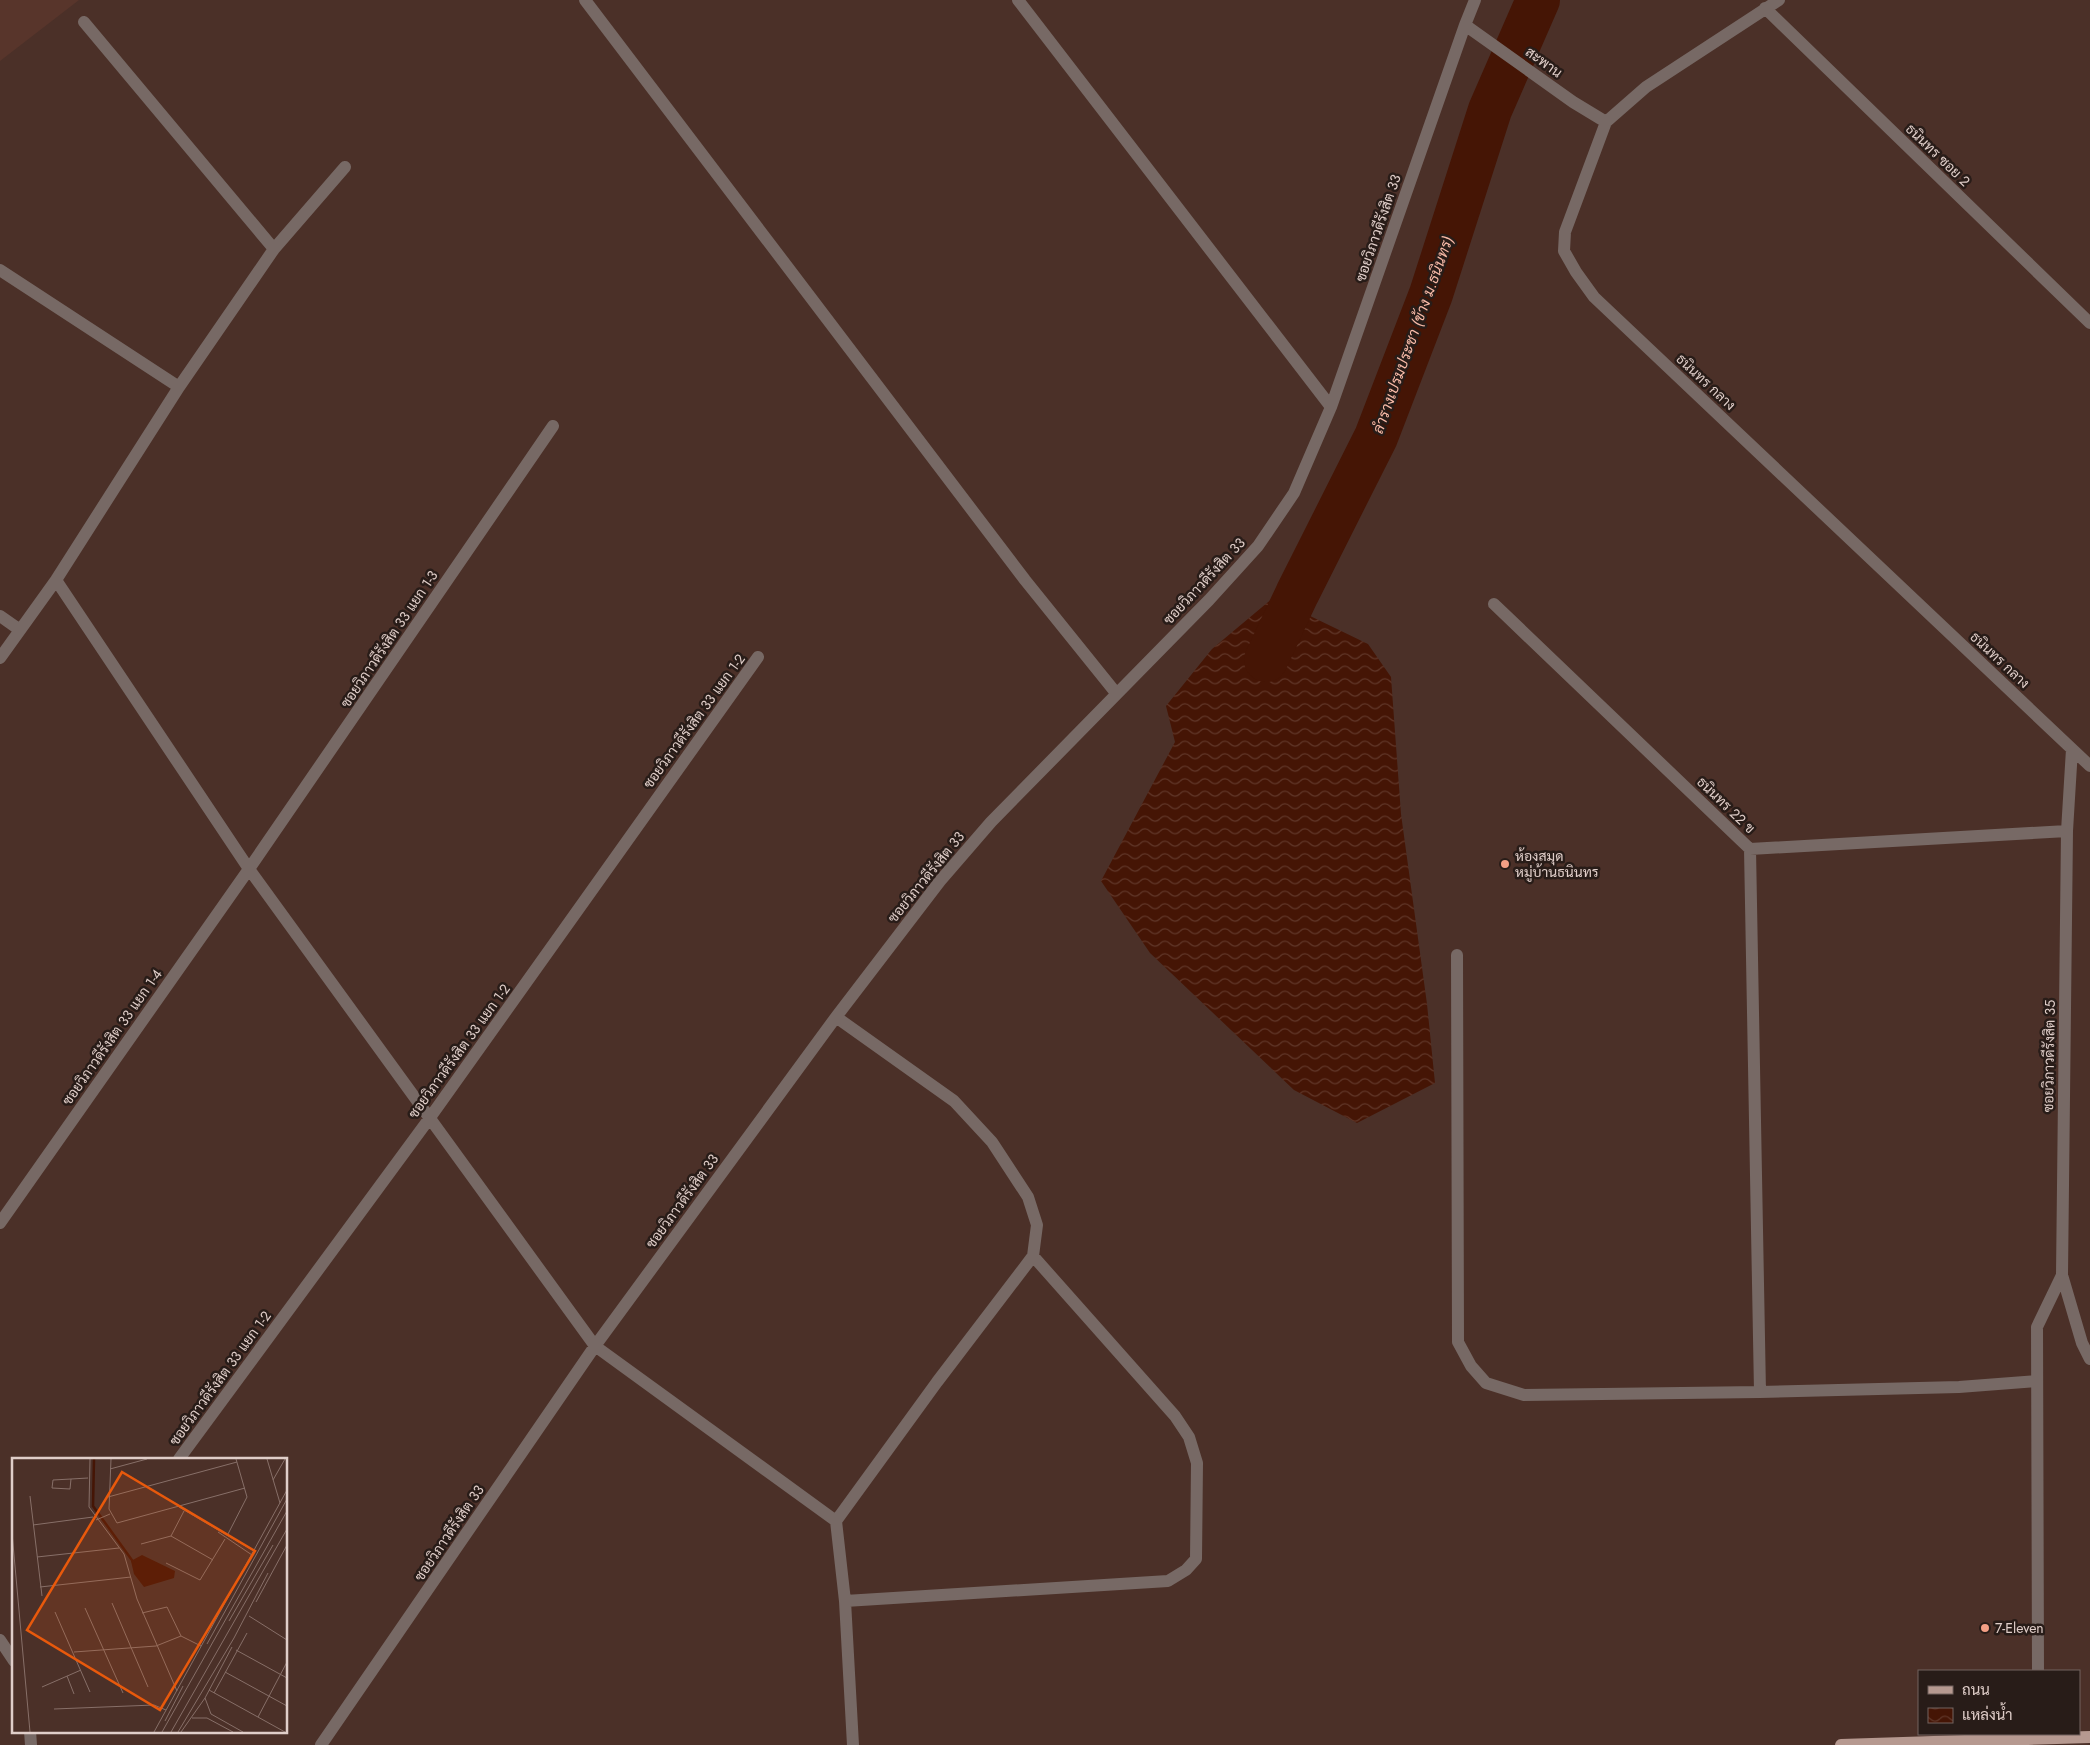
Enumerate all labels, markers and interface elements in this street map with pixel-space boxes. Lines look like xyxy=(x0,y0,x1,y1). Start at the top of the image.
street label: สะพาน xyxy=(1521,42,1567,82)
street label: ธนินทร ซอย 2 xyxy=(1901,119,1975,191)
street label: ซอยวิภาวดีรังสิต 33 xyxy=(1350,171,1406,284)
water label: ลำรางเปรมประชา (ข้าง ม.ธนินทร) xyxy=(1367,233,1459,437)
street label: ธนินทร กลาง xyxy=(1672,349,1740,415)
street label: ซอยวิภาวดีรังสิต 33 xyxy=(1158,533,1250,629)
street label: ซอยวิภาวดีรังสิต 33 แยก 1-3 xyxy=(336,566,443,712)
street label: ธนินทร กลาง xyxy=(1966,627,2034,693)
street label: ซอยวิภาวดีรังสิต 33 แยก 1-2 xyxy=(638,650,750,792)
street label: ธนินทร 22 ข xyxy=(1692,772,1760,838)
street label: ซอยวิภาวดีรังสิต 33 xyxy=(883,827,969,927)
place label: ห้องสมุด หมู่บ้านธนินทร xyxy=(1515,846,1599,882)
marker: ห้องสมุด หมู่บ้านธนินทร xyxy=(1499,858,1511,870)
street label: ซอยวิภาวดีรังสิต 33 แยก 1-4 xyxy=(57,965,167,1109)
street label: ซอยวิภาวดีรังสิต 33 แยก 1-2 xyxy=(403,980,515,1122)
street label: ซอยวิภาวดีรังสิต 35 xyxy=(2038,1000,2060,1112)
street label: ซอยวิภาวดีรังสิต 33 xyxy=(641,1149,723,1252)
street label: ซอยวิภาวดีรังสิต 33 แยก 1-2 xyxy=(164,1307,276,1449)
inset map xyxy=(12,1458,288,1732)
street label: ซอยวิภาวดีรังสิต 33 xyxy=(409,1481,489,1585)
place label: 7-Eleven xyxy=(1995,1618,2044,1638)
marker: 7-Eleven xyxy=(1979,1622,1991,1634)
legend xyxy=(1918,1670,2080,1735)
text: ถนน xyxy=(1962,1679,1990,1701)
text: แหล่งน้ำ xyxy=(1962,1702,2013,1726)

